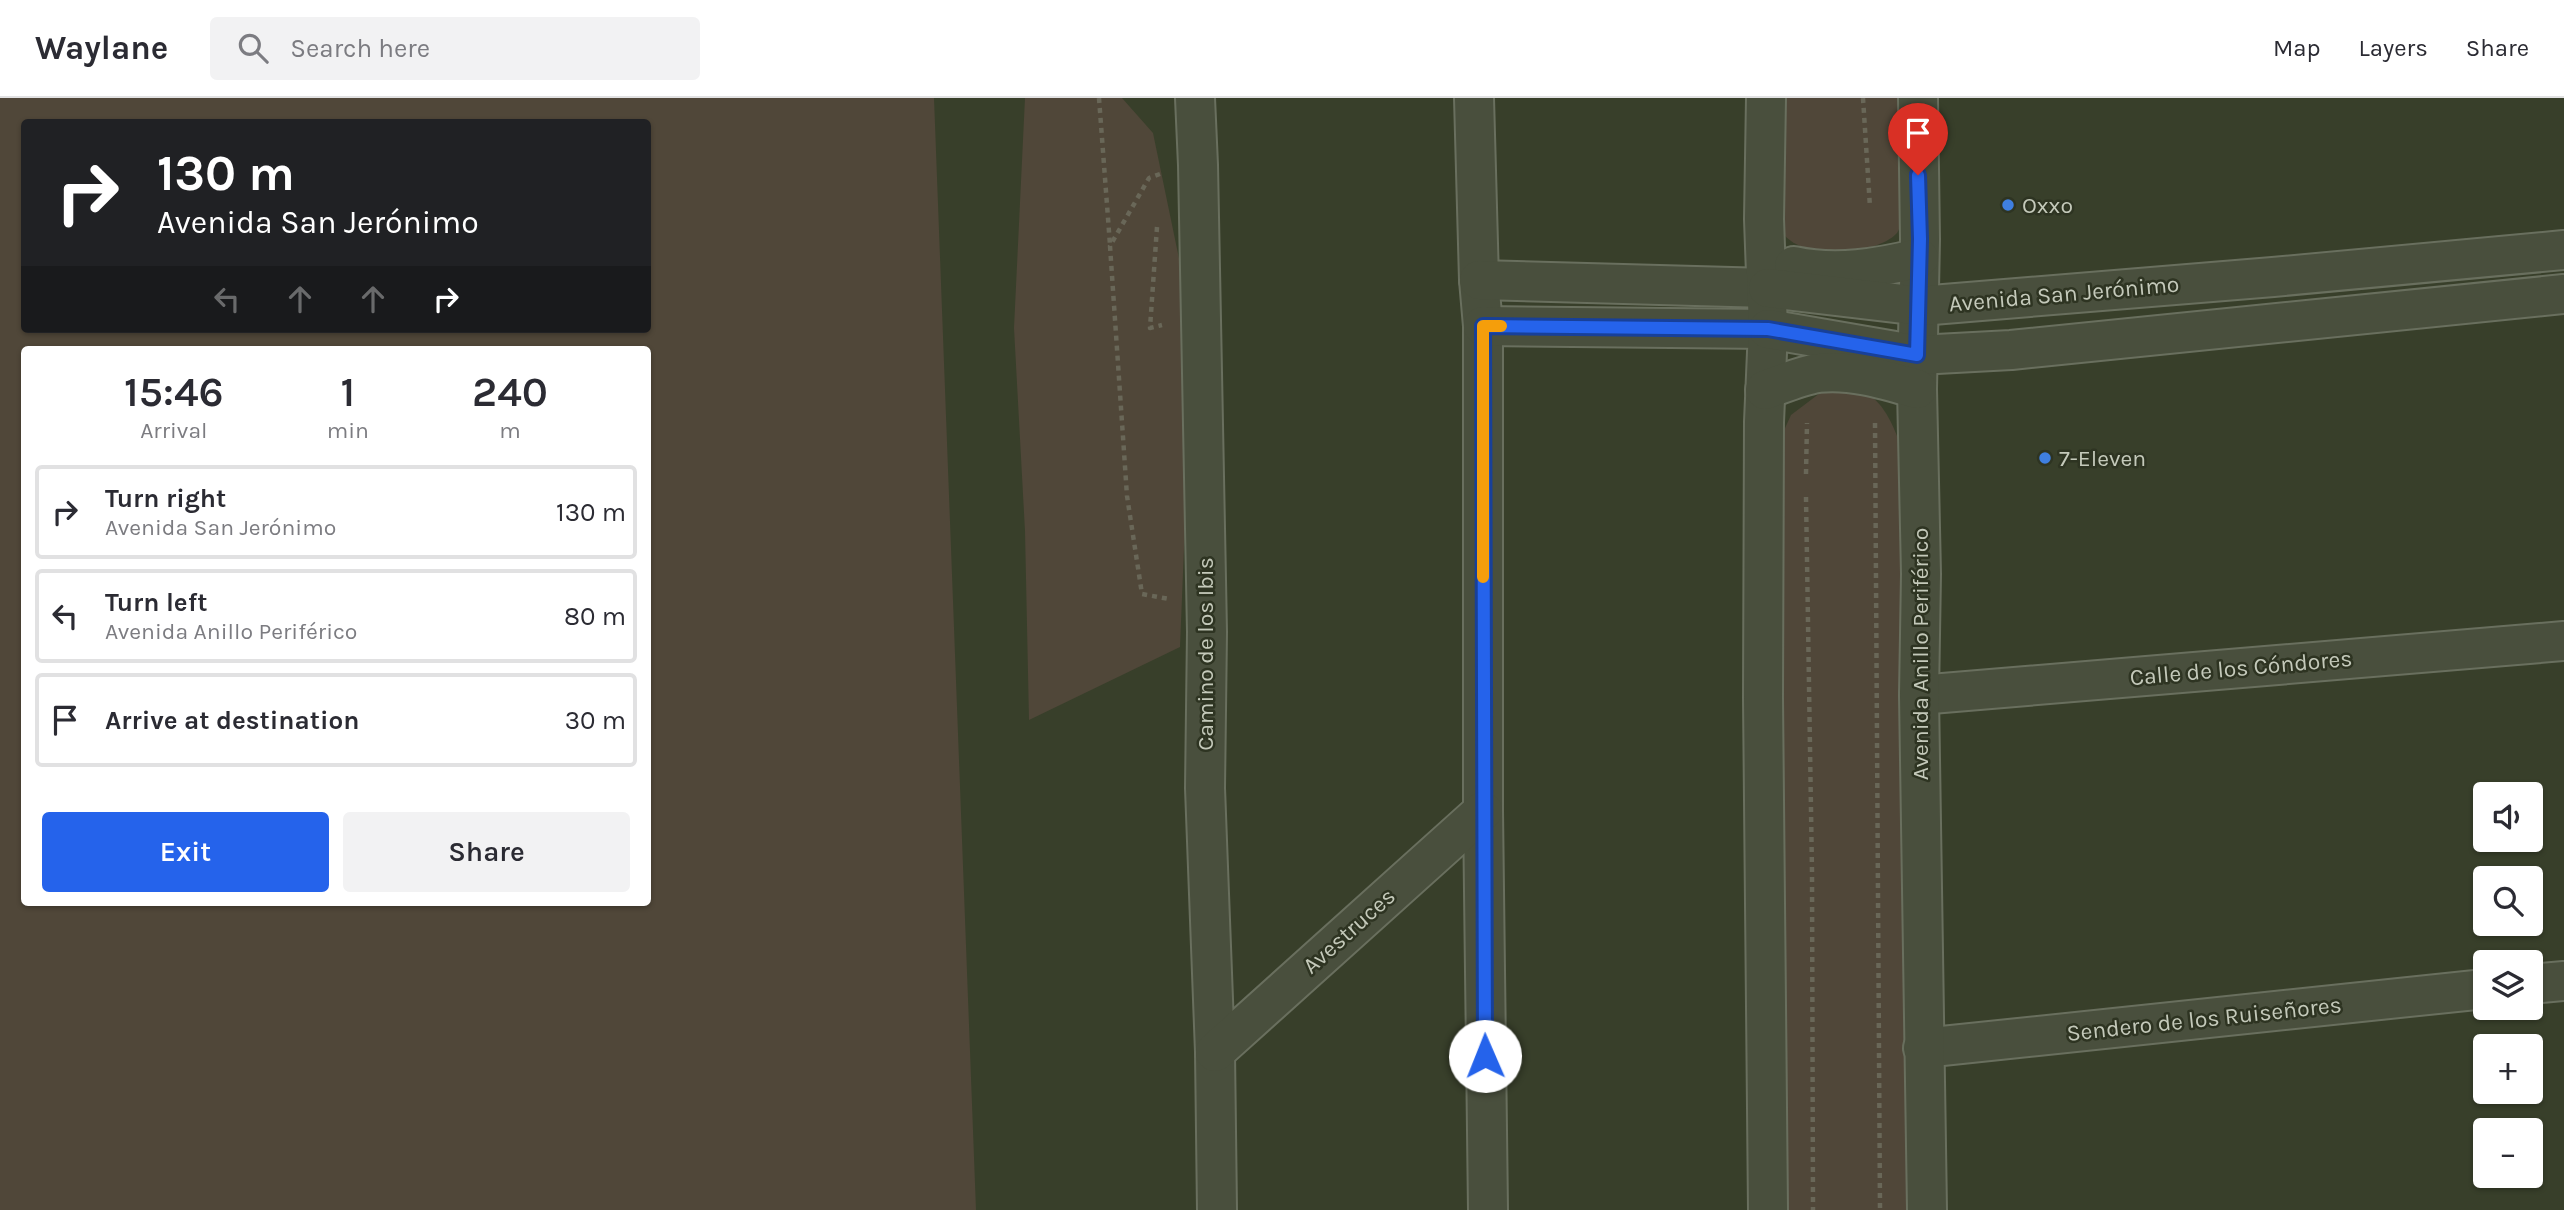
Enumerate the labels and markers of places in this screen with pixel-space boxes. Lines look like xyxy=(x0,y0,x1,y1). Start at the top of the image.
pin xyxy=(1888,103,1948,175)
place label: Oxxo xyxy=(2022,192,2073,219)
marker: Oxxo xyxy=(2000,197,2016,213)
place label: 7-Eleven xyxy=(2059,445,2146,472)
marker: 7-Eleven xyxy=(2037,450,2053,466)

